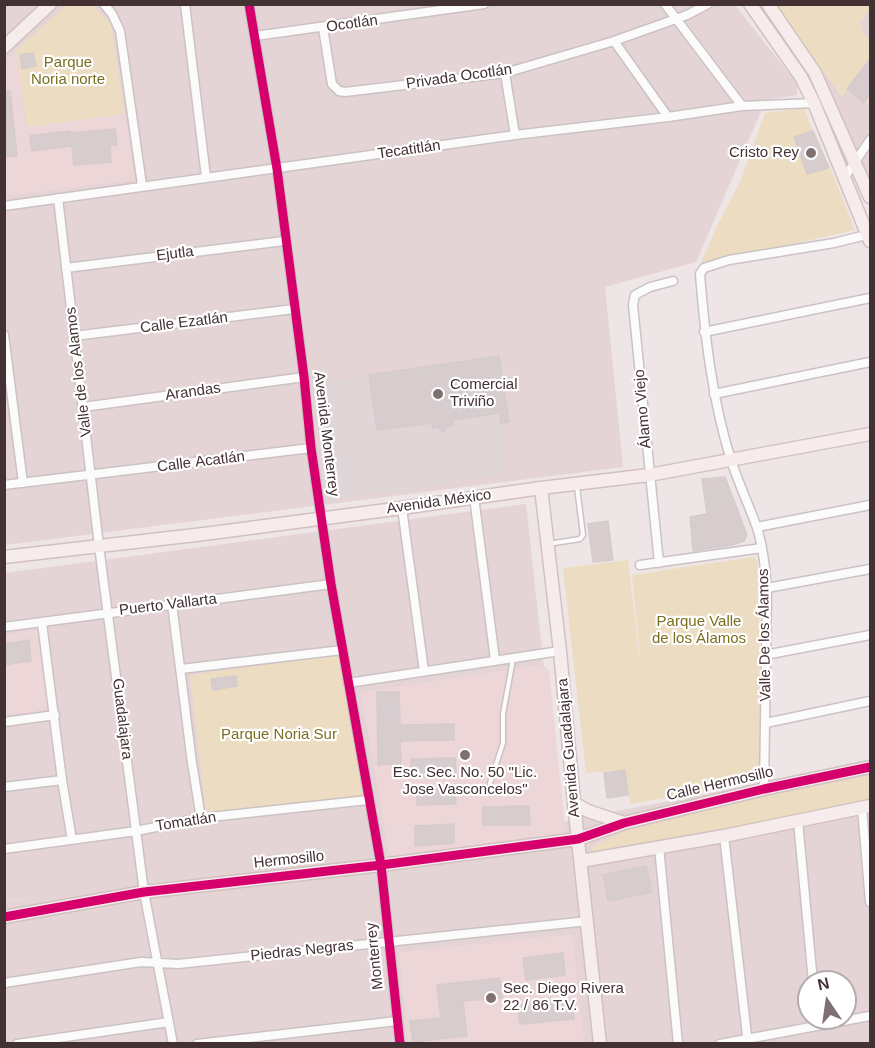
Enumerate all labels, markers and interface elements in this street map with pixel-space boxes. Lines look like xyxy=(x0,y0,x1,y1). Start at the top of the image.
street label: Ocotlán xyxy=(325,11,379,37)
park label: Parque Noria norte xyxy=(31,54,105,89)
street label: Privada Ocotlán xyxy=(405,61,513,93)
street label: Tecatitlán xyxy=(376,137,442,163)
place label: Cristo Rey xyxy=(729,144,799,162)
marker: Cristo Rey xyxy=(804,146,818,160)
street label: Ejutla xyxy=(155,243,195,265)
street label: Valle de los Alamos xyxy=(62,306,96,438)
street label: Calle Ezatlán xyxy=(139,309,229,337)
street label: Álamo Viejo xyxy=(631,368,655,450)
street label: Avenida Monterrey xyxy=(309,371,343,497)
place label: Comercial Triviño xyxy=(450,376,518,411)
street label: Arandas xyxy=(164,379,222,405)
marker: Comercial Triviño xyxy=(431,387,445,401)
street label: Calle Acatlán xyxy=(156,448,246,476)
street label: Avenida México xyxy=(385,486,493,518)
street label: Valle De los Álamos xyxy=(755,568,775,702)
street label: Puerto Vallarta xyxy=(118,590,218,620)
park label: Parque Valle de los Álamos xyxy=(652,613,746,648)
street label: Guadalajara xyxy=(108,677,136,761)
street label: Avenida Guadalajara xyxy=(554,678,584,818)
park label: Parque Noria Sur xyxy=(221,726,337,744)
marker: Esc. Sec. No. 50 "Lic. Jose Vasconcelos" xyxy=(458,748,472,762)
street label: Calle Hermosillo xyxy=(665,763,775,805)
place label: Esc. Sec. No. 50 "Lic. Jose Vasconcelos" xyxy=(393,764,537,799)
street label: Tomatlán xyxy=(155,808,217,836)
street label: Hermosillo xyxy=(253,847,325,873)
street label: Monterrey xyxy=(363,921,387,991)
street label: Piedras Negras xyxy=(250,937,354,965)
north arrow xyxy=(797,970,857,1030)
text: N xyxy=(816,974,831,994)
place label: Sec. Diego Rivera 22 / 86 T.V. xyxy=(503,980,624,1015)
marker: Sec. Diego Rivera 22 / 86 T.V. xyxy=(484,991,498,1005)

